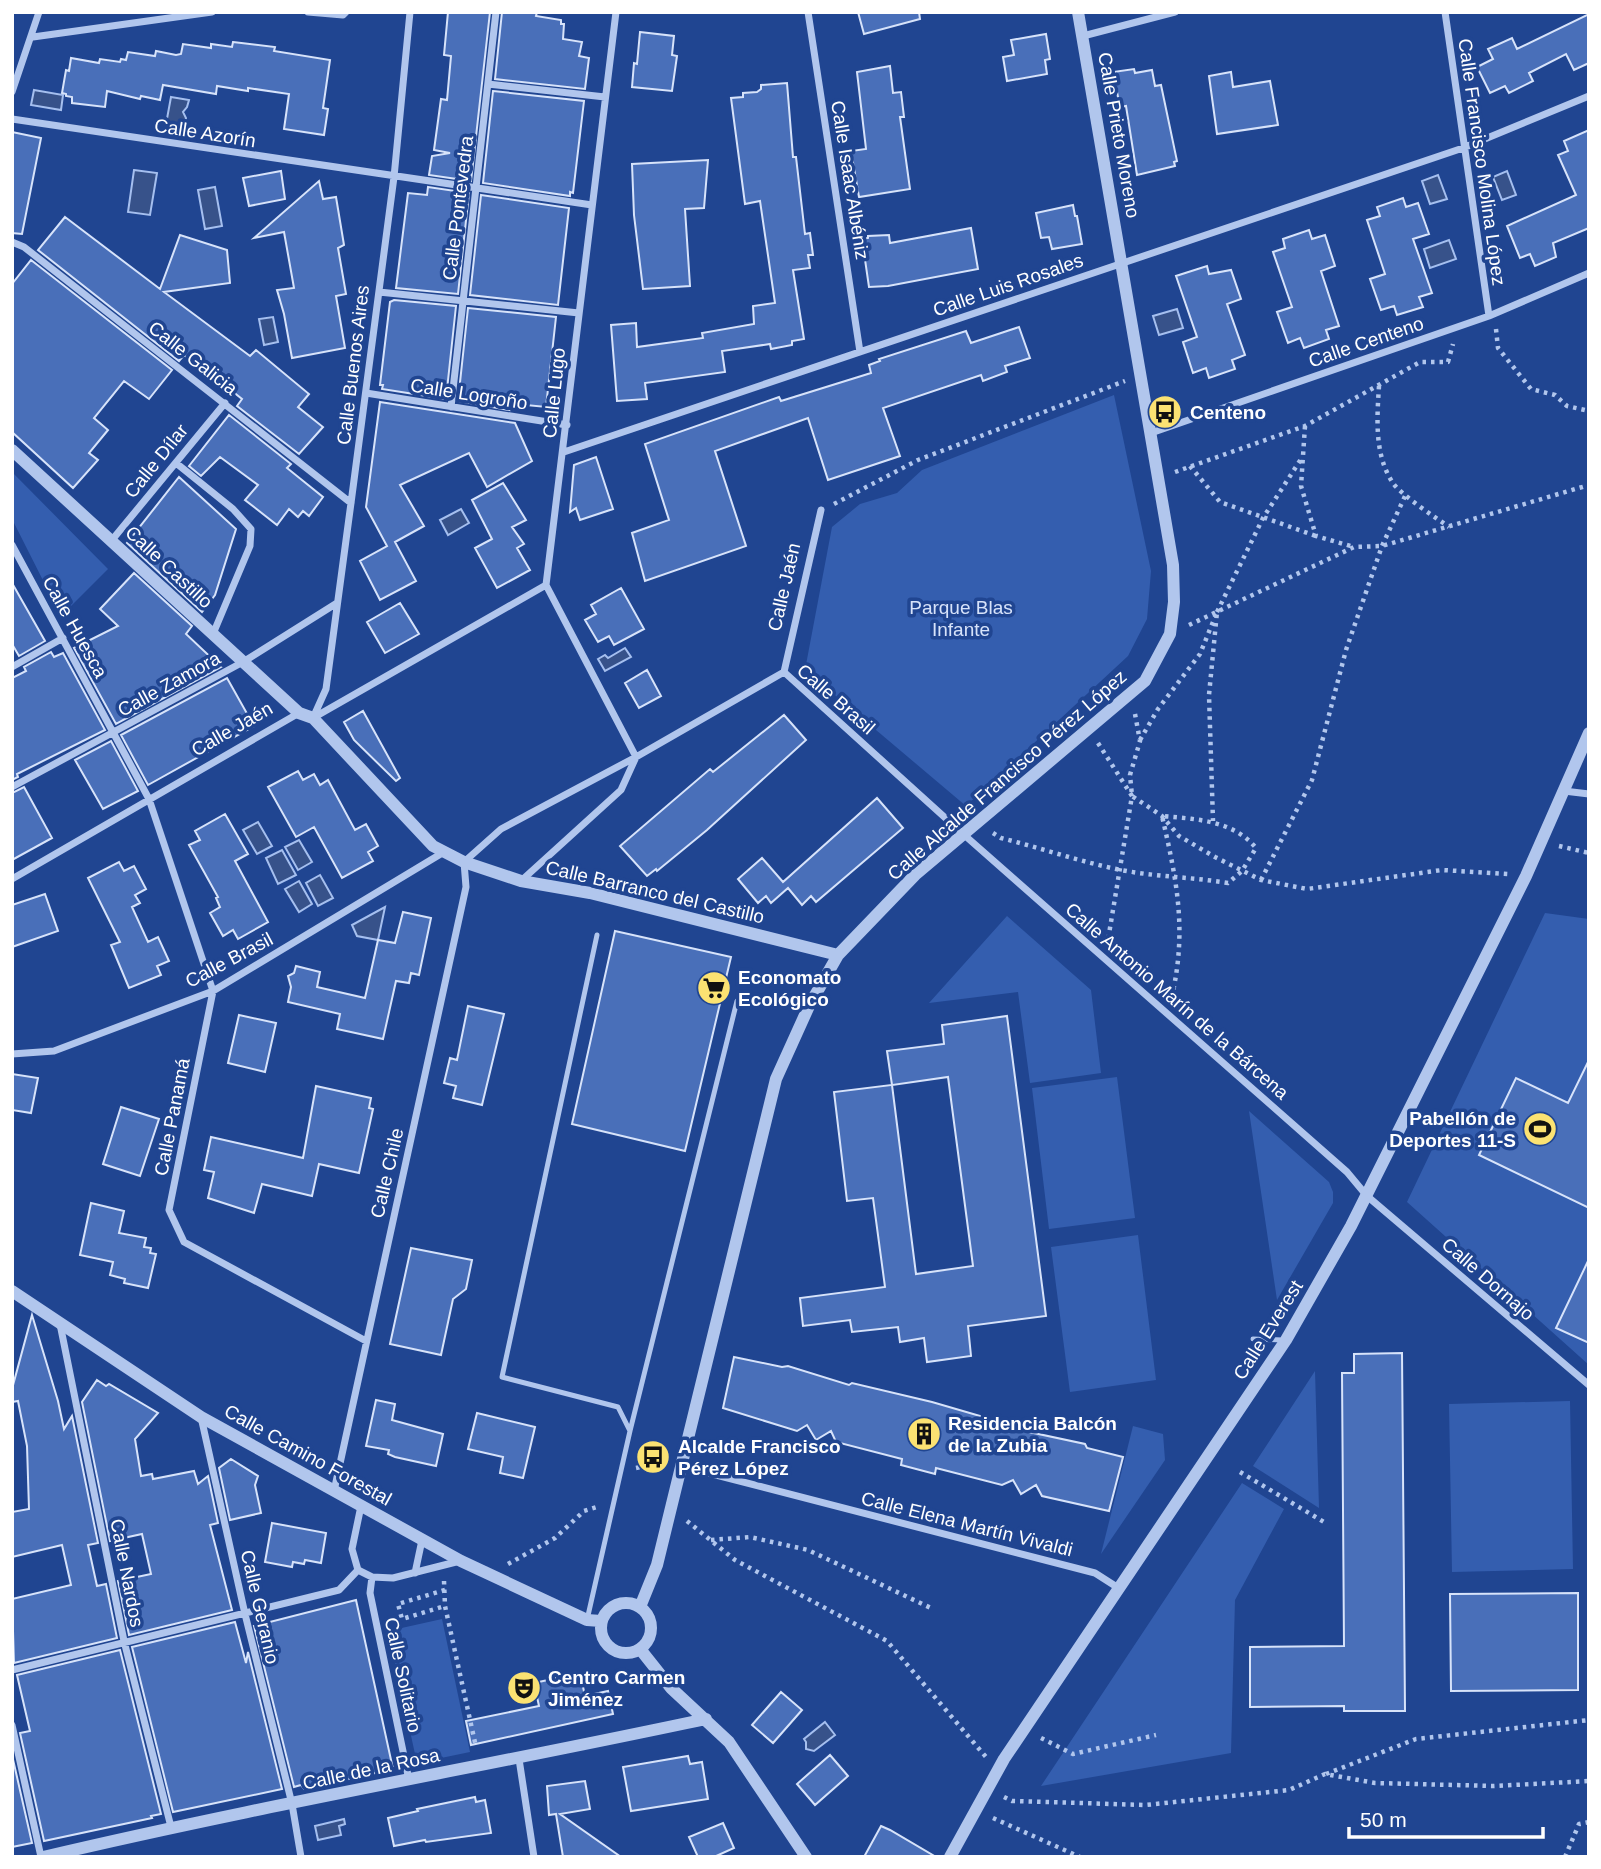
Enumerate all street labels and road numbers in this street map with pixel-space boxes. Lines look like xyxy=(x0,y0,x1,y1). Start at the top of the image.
street label: Calle Francisco Molina López xyxy=(1454,37,1510,287)
street label: Calle Prieto Moreno xyxy=(1094,50,1144,220)
street label: Calle Isaac Albéniz xyxy=(827,99,873,261)
street label: Calle Azorín xyxy=(153,115,257,151)
street label: Calle Pontevedra xyxy=(439,134,477,282)
street label: Calle Luis Rosales xyxy=(930,249,1086,321)
street label: Calle Buenos Aires xyxy=(333,284,373,446)
street label: Calle Centeno xyxy=(1306,312,1426,372)
street label: Calle Galicia xyxy=(145,317,242,399)
street label: Calle Lugo xyxy=(539,347,569,439)
street label: Calle Logroño xyxy=(409,374,529,414)
street label: Calle Dílar xyxy=(120,419,192,502)
street label: Calle Castillo xyxy=(121,522,217,612)
street label: Calle Jaén xyxy=(764,541,804,633)
street label: Calle Huesca xyxy=(38,572,112,682)
street label: Calle Zamora xyxy=(114,647,224,721)
street label: Calle Brasil xyxy=(793,660,879,738)
street label: Calle Alcalde Francisco Pérez López xyxy=(883,666,1131,884)
street label: Calle Jaén xyxy=(188,697,276,761)
street label: Calle Barranco del Castillo xyxy=(544,857,766,927)
street label: Calle Antonio Marín de la Bárcena xyxy=(1061,898,1293,1104)
street label: Calle Brasil xyxy=(182,928,276,992)
street label: Calle Panamá xyxy=(150,1056,194,1178)
street label: Calle Chile xyxy=(366,1126,408,1220)
street label: Calle Dornajo xyxy=(1438,1233,1538,1325)
street label: Calle Everest xyxy=(1229,1276,1307,1383)
street label: Calle Camino Forestal xyxy=(221,1400,395,1510)
street label: Calle Elena Martín Vivaldi xyxy=(859,1488,1075,1560)
street label: Calle Nardos xyxy=(106,1517,148,1629)
street label: Calle Geranio xyxy=(237,1548,283,1666)
street label: Calle Solitario xyxy=(381,1615,425,1735)
street label: Calle de la Rosa xyxy=(301,1744,442,1794)

